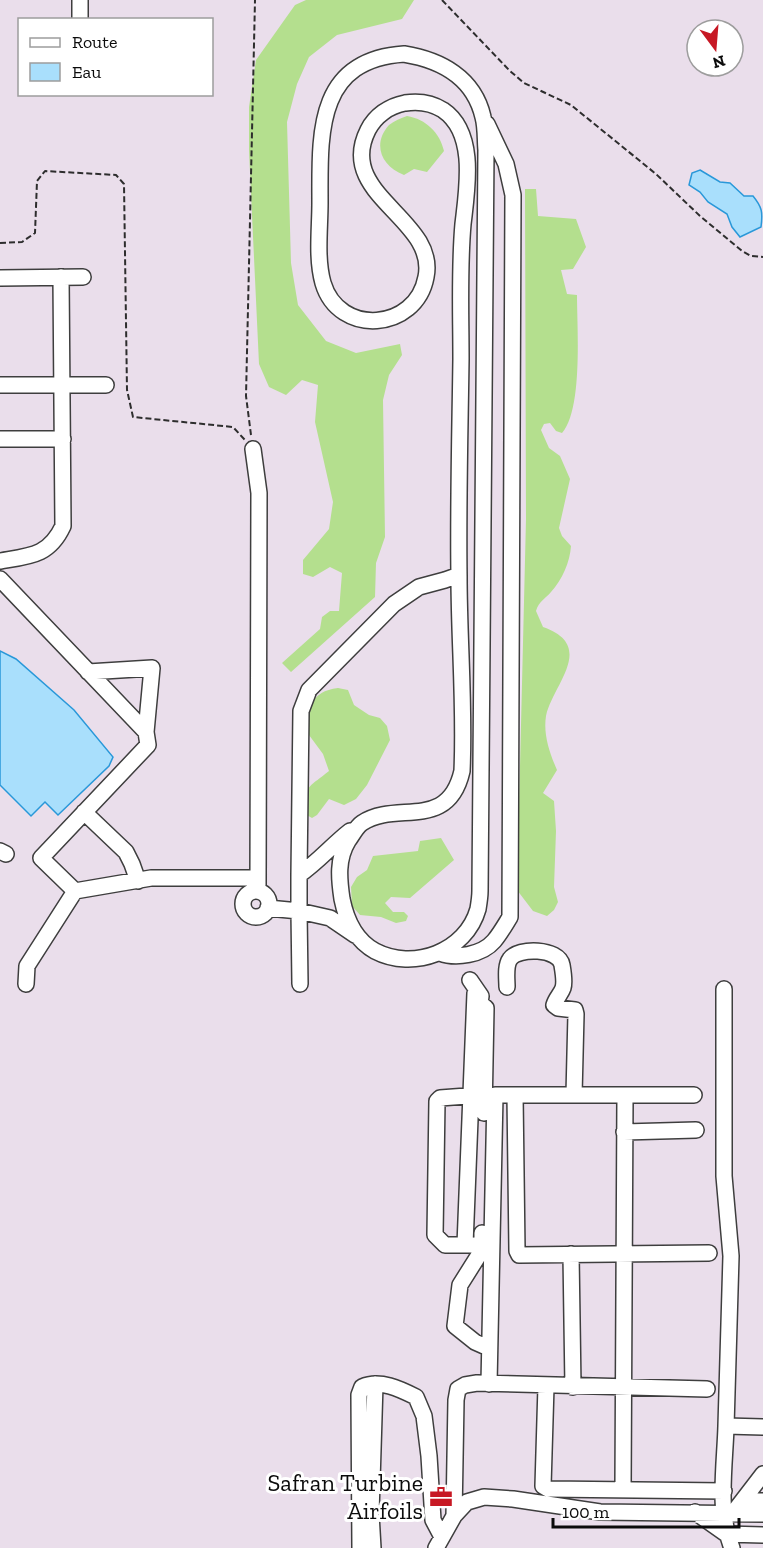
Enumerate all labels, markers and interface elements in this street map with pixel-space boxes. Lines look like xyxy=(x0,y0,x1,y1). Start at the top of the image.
legend xyxy=(18,18,213,96)
north arrow xyxy=(685,18,745,78)
text: Route xyxy=(72,31,117,53)
text: N xyxy=(711,51,727,73)
text: Eau xyxy=(72,61,101,83)
place label: Safran Turbine Airfoils xyxy=(268,1468,423,1525)
office icon: Safran Turbine Airfoils xyxy=(428,1484,454,1510)
scale bar xyxy=(553,1491,739,1529)
text: 100 m xyxy=(562,1501,610,1523)

